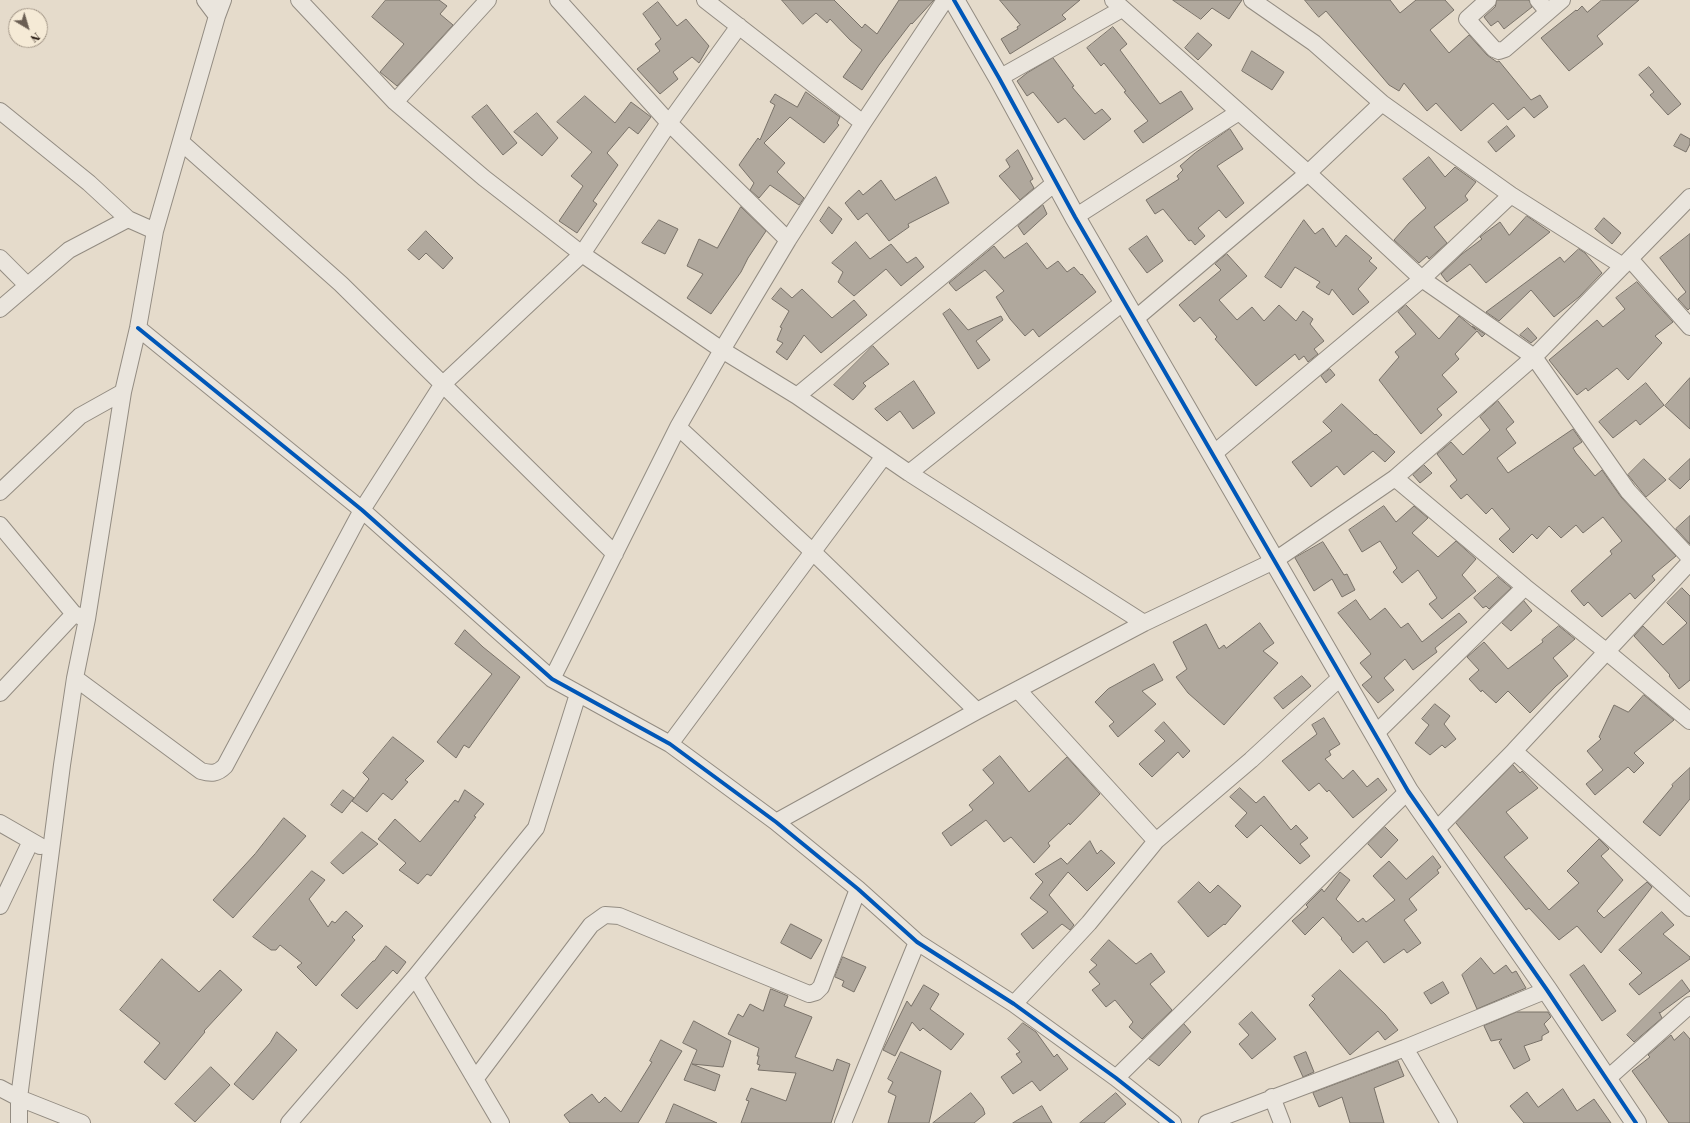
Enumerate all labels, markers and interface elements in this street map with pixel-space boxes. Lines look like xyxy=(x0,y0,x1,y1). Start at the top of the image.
north arrow xyxy=(8,8,48,48)
text: N xyxy=(27,28,43,45)

